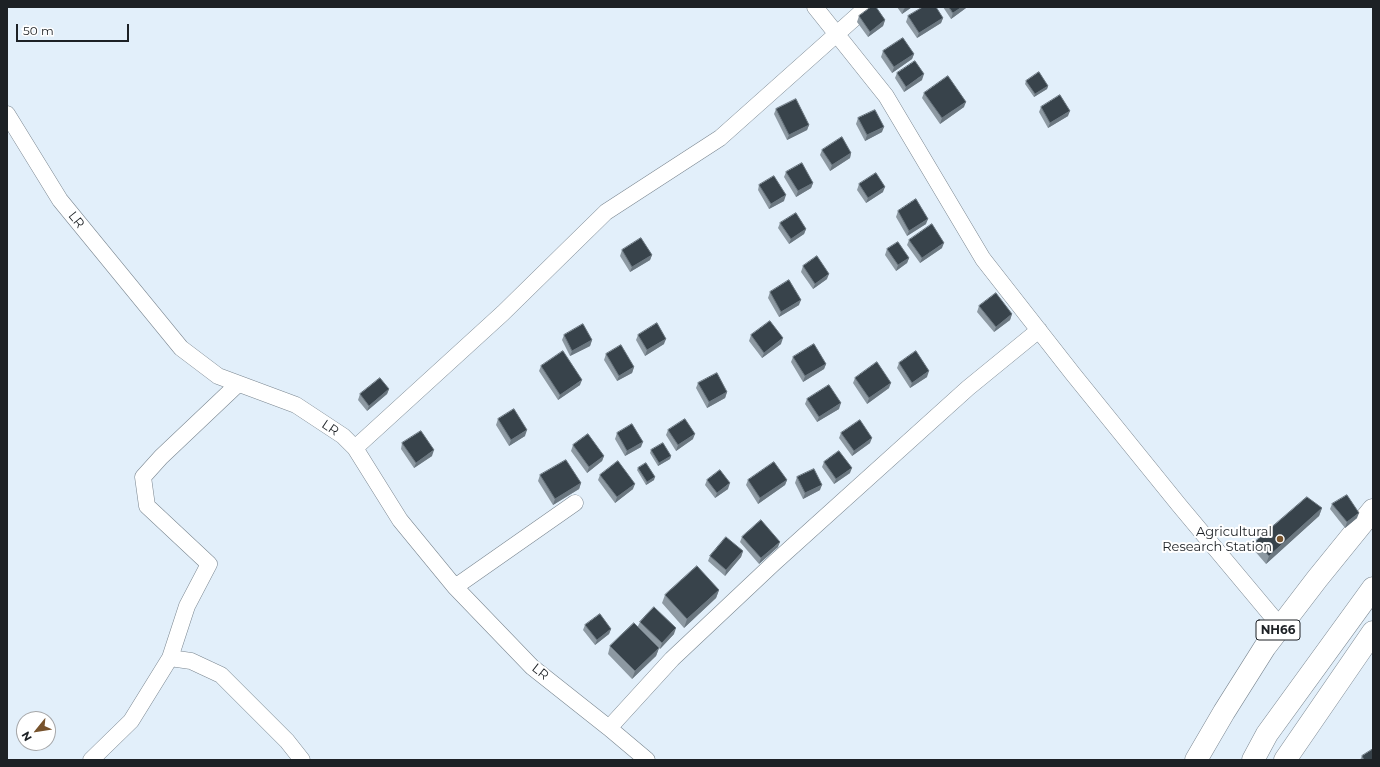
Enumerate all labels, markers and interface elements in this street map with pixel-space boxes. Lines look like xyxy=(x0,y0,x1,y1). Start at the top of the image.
scale bar xyxy=(18,16,131,42)
text: 50 m xyxy=(23,23,54,38)
street label: LR xyxy=(65,208,87,232)
street label: LR xyxy=(319,417,341,439)
place label: Agricultural Research Station xyxy=(1162,524,1272,555)
marker: Agricultural Research Station xyxy=(1275,534,1285,544)
road number: NH66 xyxy=(1256,620,1300,640)
street label: LR xyxy=(528,661,552,683)
north arrow xyxy=(16,711,56,751)
text: N xyxy=(18,729,35,744)

